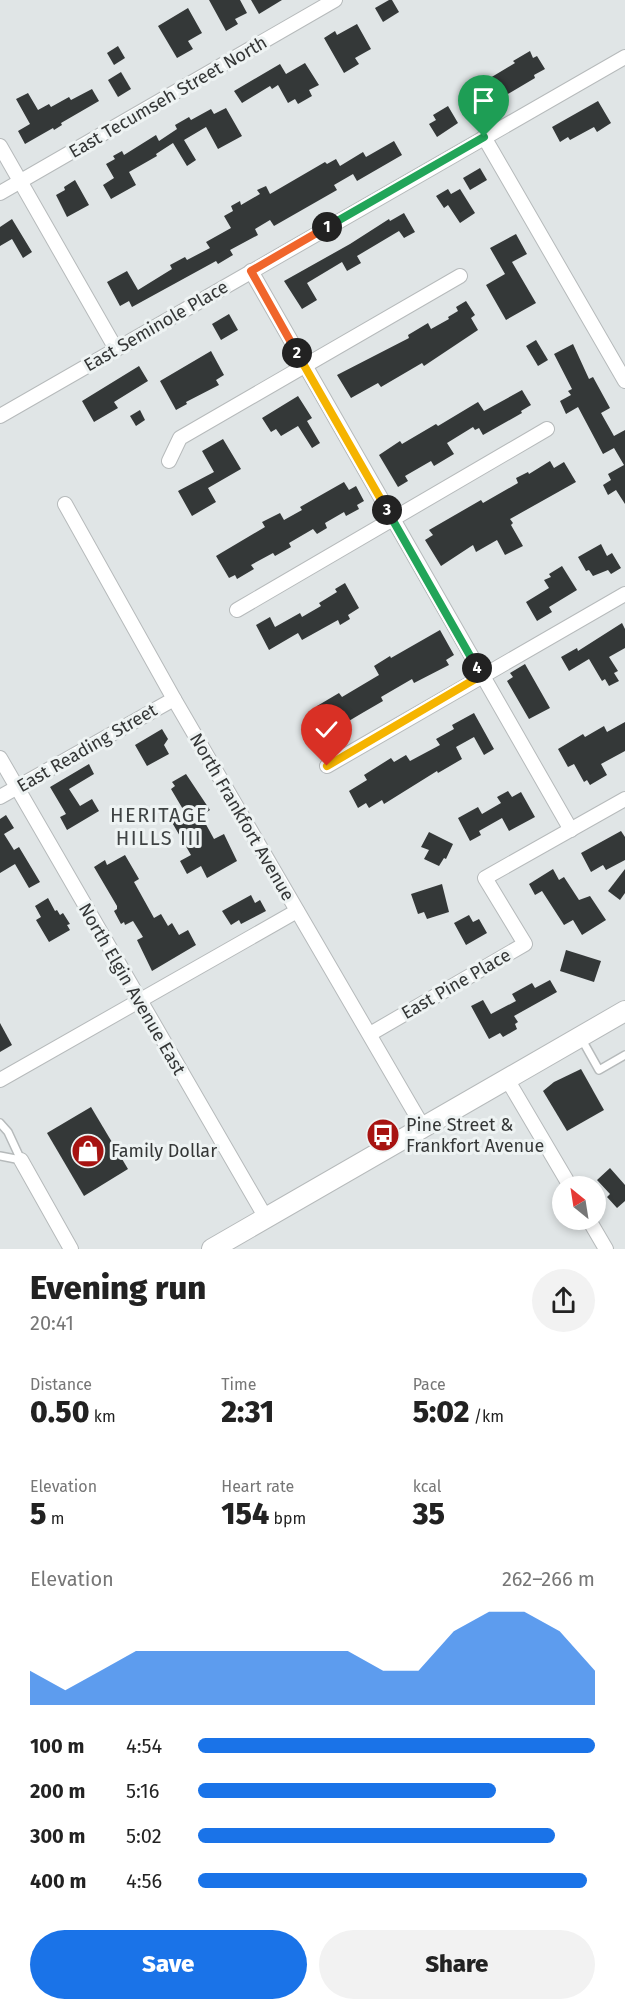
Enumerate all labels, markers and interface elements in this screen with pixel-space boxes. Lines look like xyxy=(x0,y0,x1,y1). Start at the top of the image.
street label: East Tecumseh Street North xyxy=(65,31,271,163)
pin xyxy=(458,75,509,137)
icon: arrive xyxy=(467,84,500,117)
pin: 1 xyxy=(312,212,342,242)
text: 1 xyxy=(323,217,331,236)
street label: East Seminole Place xyxy=(80,276,232,376)
pin: 2 xyxy=(282,338,312,368)
text: 2 xyxy=(293,343,301,362)
pin: 3 xyxy=(372,495,402,525)
text: 3 xyxy=(383,500,391,519)
pin: 4 xyxy=(462,653,492,683)
text: 4 xyxy=(472,658,482,677)
street label: East Reading Street xyxy=(13,699,161,797)
pin xyxy=(301,704,352,766)
icon: check xyxy=(310,713,343,746)
street label: North Frankfort Avenue xyxy=(185,729,299,905)
district label: HERITAGE HILLS III xyxy=(110,803,208,850)
street label: North Elgin Avenue East xyxy=(74,899,190,1079)
street label: East Pine Place xyxy=(397,944,515,1024)
place label: Pine Street & Frankfort Avenue xyxy=(406,1114,544,1157)
bus stop icon: Pine Street & Frankfort Avenue xyxy=(365,1117,401,1153)
shop icon: Family Dollar xyxy=(70,1133,106,1169)
place label: Family Dollar xyxy=(111,1140,217,1162)
north arrow xyxy=(552,1176,606,1230)
map controls xyxy=(552,1176,606,1230)
text: Evening run xyxy=(30,1268,206,1308)
button: share xyxy=(532,1269,595,1332)
text: 20:41 xyxy=(30,1311,74,1335)
text: Distance xyxy=(30,1375,92,1394)
text: Time xyxy=(221,1375,257,1394)
text: Pace xyxy=(413,1375,446,1394)
text: 0.50 xyxy=(30,1394,90,1430)
text: 2:31 xyxy=(221,1394,274,1430)
text: 5:02 xyxy=(413,1394,469,1430)
text: km xyxy=(90,1407,116,1426)
text: /km xyxy=(469,1407,504,1426)
text: Elevation xyxy=(30,1477,97,1496)
text: Heart rate xyxy=(221,1477,294,1496)
text: kcal xyxy=(413,1477,441,1496)
text: 5 xyxy=(30,1496,46,1532)
text: 154 xyxy=(221,1496,269,1532)
text: 35 xyxy=(413,1496,445,1532)
text: m xyxy=(46,1509,64,1528)
text: bpm xyxy=(269,1509,306,1528)
text: Elevation xyxy=(30,1567,114,1591)
text: 262–266 m xyxy=(502,1567,595,1591)
text: 100 m xyxy=(30,1734,84,1758)
text: 4:54 xyxy=(126,1734,162,1758)
text: 200 m xyxy=(30,1779,85,1803)
text: 5:16 xyxy=(126,1779,159,1803)
text: 300 m xyxy=(30,1824,85,1848)
text: 5:02 xyxy=(126,1824,162,1848)
text: 400 m xyxy=(30,1869,86,1893)
text: 4:56 xyxy=(126,1869,162,1893)
button: Save xyxy=(30,1930,307,1999)
button: Share xyxy=(319,1930,595,1999)

